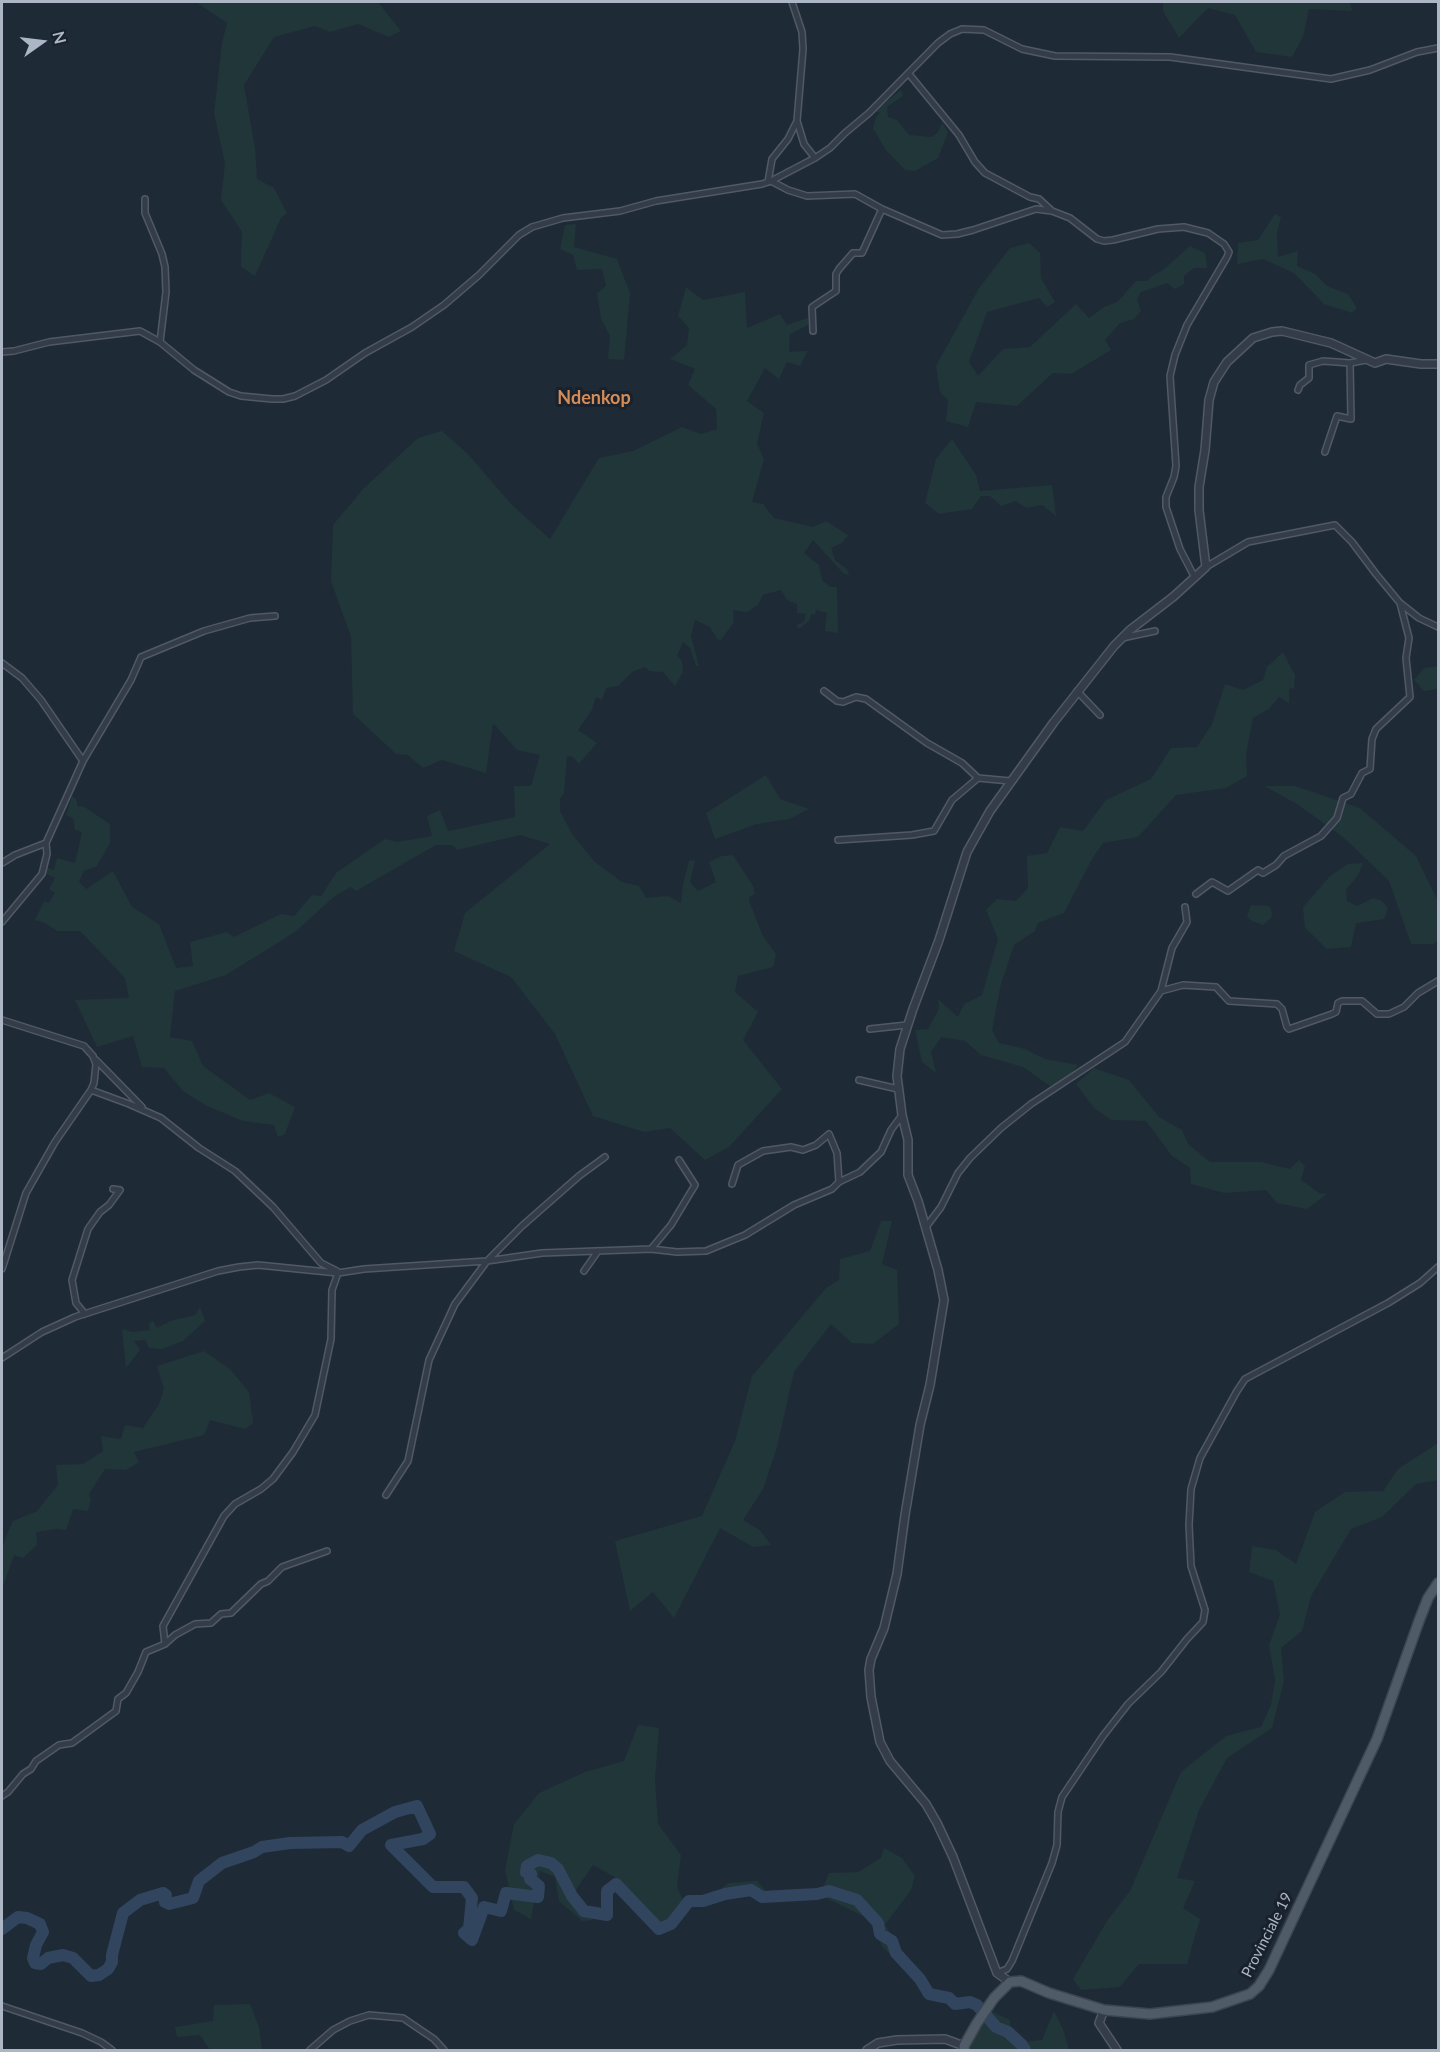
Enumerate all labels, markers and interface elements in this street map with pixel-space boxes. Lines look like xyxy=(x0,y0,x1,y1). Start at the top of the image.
north arrow xyxy=(12,12,72,72)
text: N xyxy=(49,29,71,46)
district label: Ndenkop xyxy=(557,387,631,409)
street label: Provinciale 19 xyxy=(1238,1890,1296,1980)

